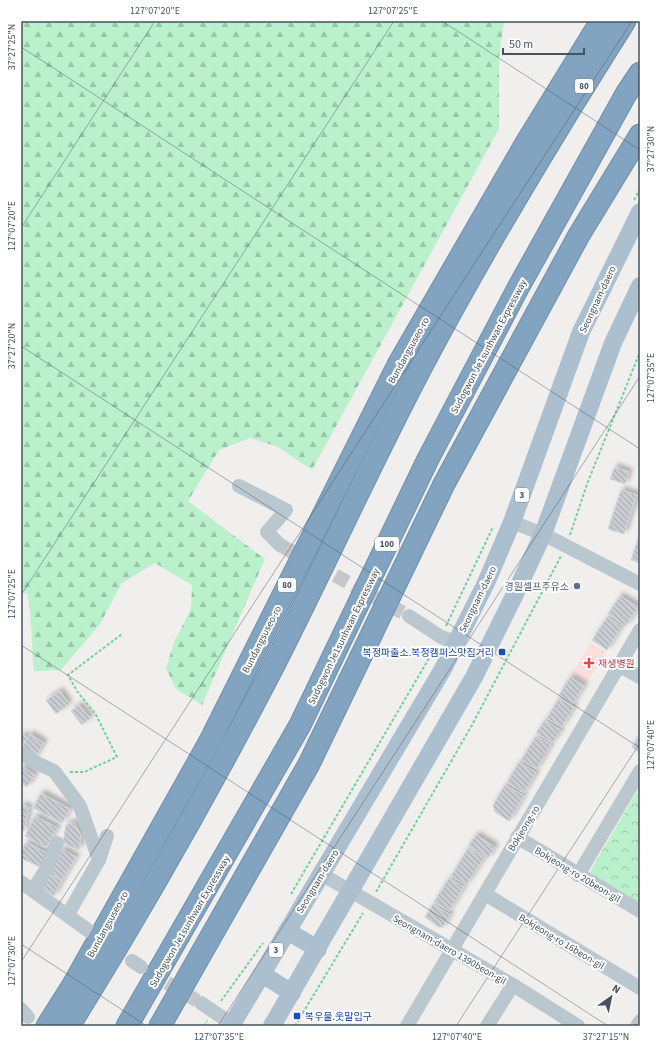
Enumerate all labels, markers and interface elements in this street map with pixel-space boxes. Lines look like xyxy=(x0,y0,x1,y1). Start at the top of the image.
text: 127°07'20"E xyxy=(130,4,180,18)
text: 127°07'25"E xyxy=(368,4,418,18)
text: 37°27'25"N xyxy=(5,24,19,70)
scale bar xyxy=(503,30,584,56)
text: 50 m xyxy=(509,36,533,53)
road number: 80 xyxy=(575,79,593,93)
text: 37°27'30"N xyxy=(644,126,658,172)
text: 127°07'20"E xyxy=(5,201,19,251)
street label: Seongnam-daero xyxy=(576,264,620,335)
street label: Sudogwon Je1sunhwan Expressway xyxy=(447,277,530,416)
street label: Bundangsuseo-ro xyxy=(385,315,433,386)
text: 37°27'20"N xyxy=(5,323,19,369)
text: 127°07'35"E xyxy=(644,353,658,403)
road number: 3 xyxy=(515,488,529,502)
road number: 100 xyxy=(375,537,399,551)
street label: Seongnam-daero xyxy=(456,564,500,635)
street label: Sudogwon Je1sunhwan Expressway xyxy=(305,566,383,707)
text: 127°07'25"E xyxy=(5,569,19,619)
road number: 80 xyxy=(278,578,296,592)
place label: 경원셀프주유소 xyxy=(505,580,569,594)
marker: 경원셀프주유소 xyxy=(572,581,582,591)
street label: Bundangsuseo-ro xyxy=(239,603,285,676)
place label: 복정파출소.복정캠퍼스맛집거리 xyxy=(363,646,494,660)
marker: 복정파출소.복정캠퍼스맛집거리 xyxy=(497,647,507,657)
marker: 재생병원 xyxy=(583,657,595,669)
place label: 재생병원 xyxy=(598,657,635,671)
text: 127°07'40"E xyxy=(644,720,658,770)
street label: Bokjeong-ro xyxy=(505,803,543,854)
street label: Bokjeong-ro 20beon-gil xyxy=(532,844,623,906)
street label: Seongnam-daero xyxy=(293,847,343,916)
street label: Sudogwon Je1sunhwan Expressway xyxy=(146,853,234,990)
street label: Bundangsuseo-ro xyxy=(84,889,132,960)
street label: Bokjeong-ro 16beon-gil xyxy=(516,911,607,973)
street label: Seongnam-daero 1390beon-gil xyxy=(390,912,509,988)
text: 127°07'30"E xyxy=(5,936,19,986)
road number: 3 xyxy=(269,943,283,957)
north arrow xyxy=(591,977,631,1017)
text: N xyxy=(609,981,623,997)
place label: 복우물.웃말입구 xyxy=(305,1010,372,1024)
marker: 복우물.웃말입구 xyxy=(292,1011,302,1021)
text: 127°07'35"E xyxy=(194,1030,244,1044)
text: 127°07'40"E xyxy=(432,1030,482,1044)
text: 37°27'15"N xyxy=(583,1030,629,1044)

